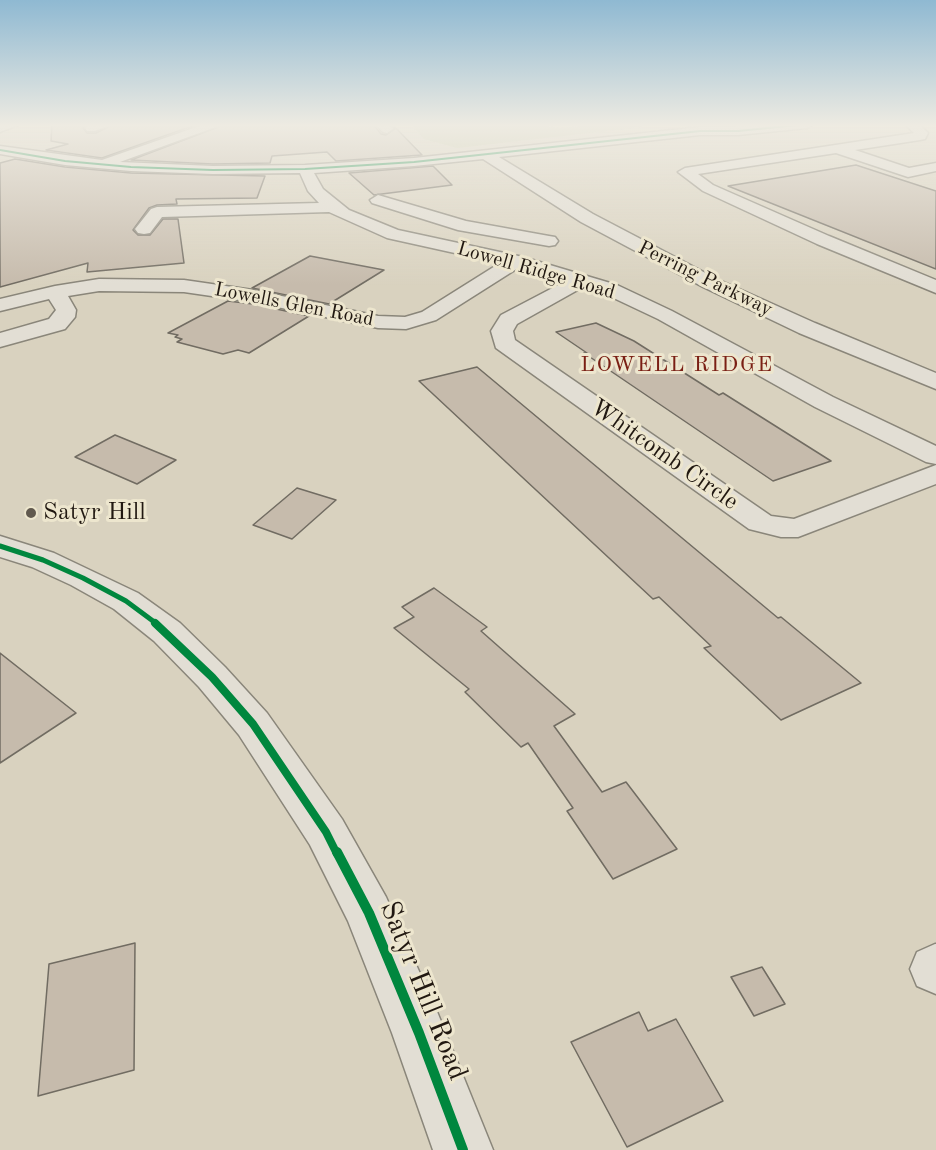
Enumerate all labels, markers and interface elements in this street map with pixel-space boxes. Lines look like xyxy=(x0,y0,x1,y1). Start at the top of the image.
street label: Perring Parkway xyxy=(634,236,776,322)
street label: Lowell Ridge Road xyxy=(454,237,618,305)
street label: Lowells Glen Road xyxy=(212,278,376,332)
district label: LOWELL RIDGE xyxy=(580,352,774,378)
street label: Whitcomb Circle xyxy=(584,393,744,517)
place label: Satyr Hill xyxy=(43,499,146,527)
marker: Satyr Hill xyxy=(24,506,38,520)
street label: Satyr Hill Road xyxy=(372,897,474,1085)

